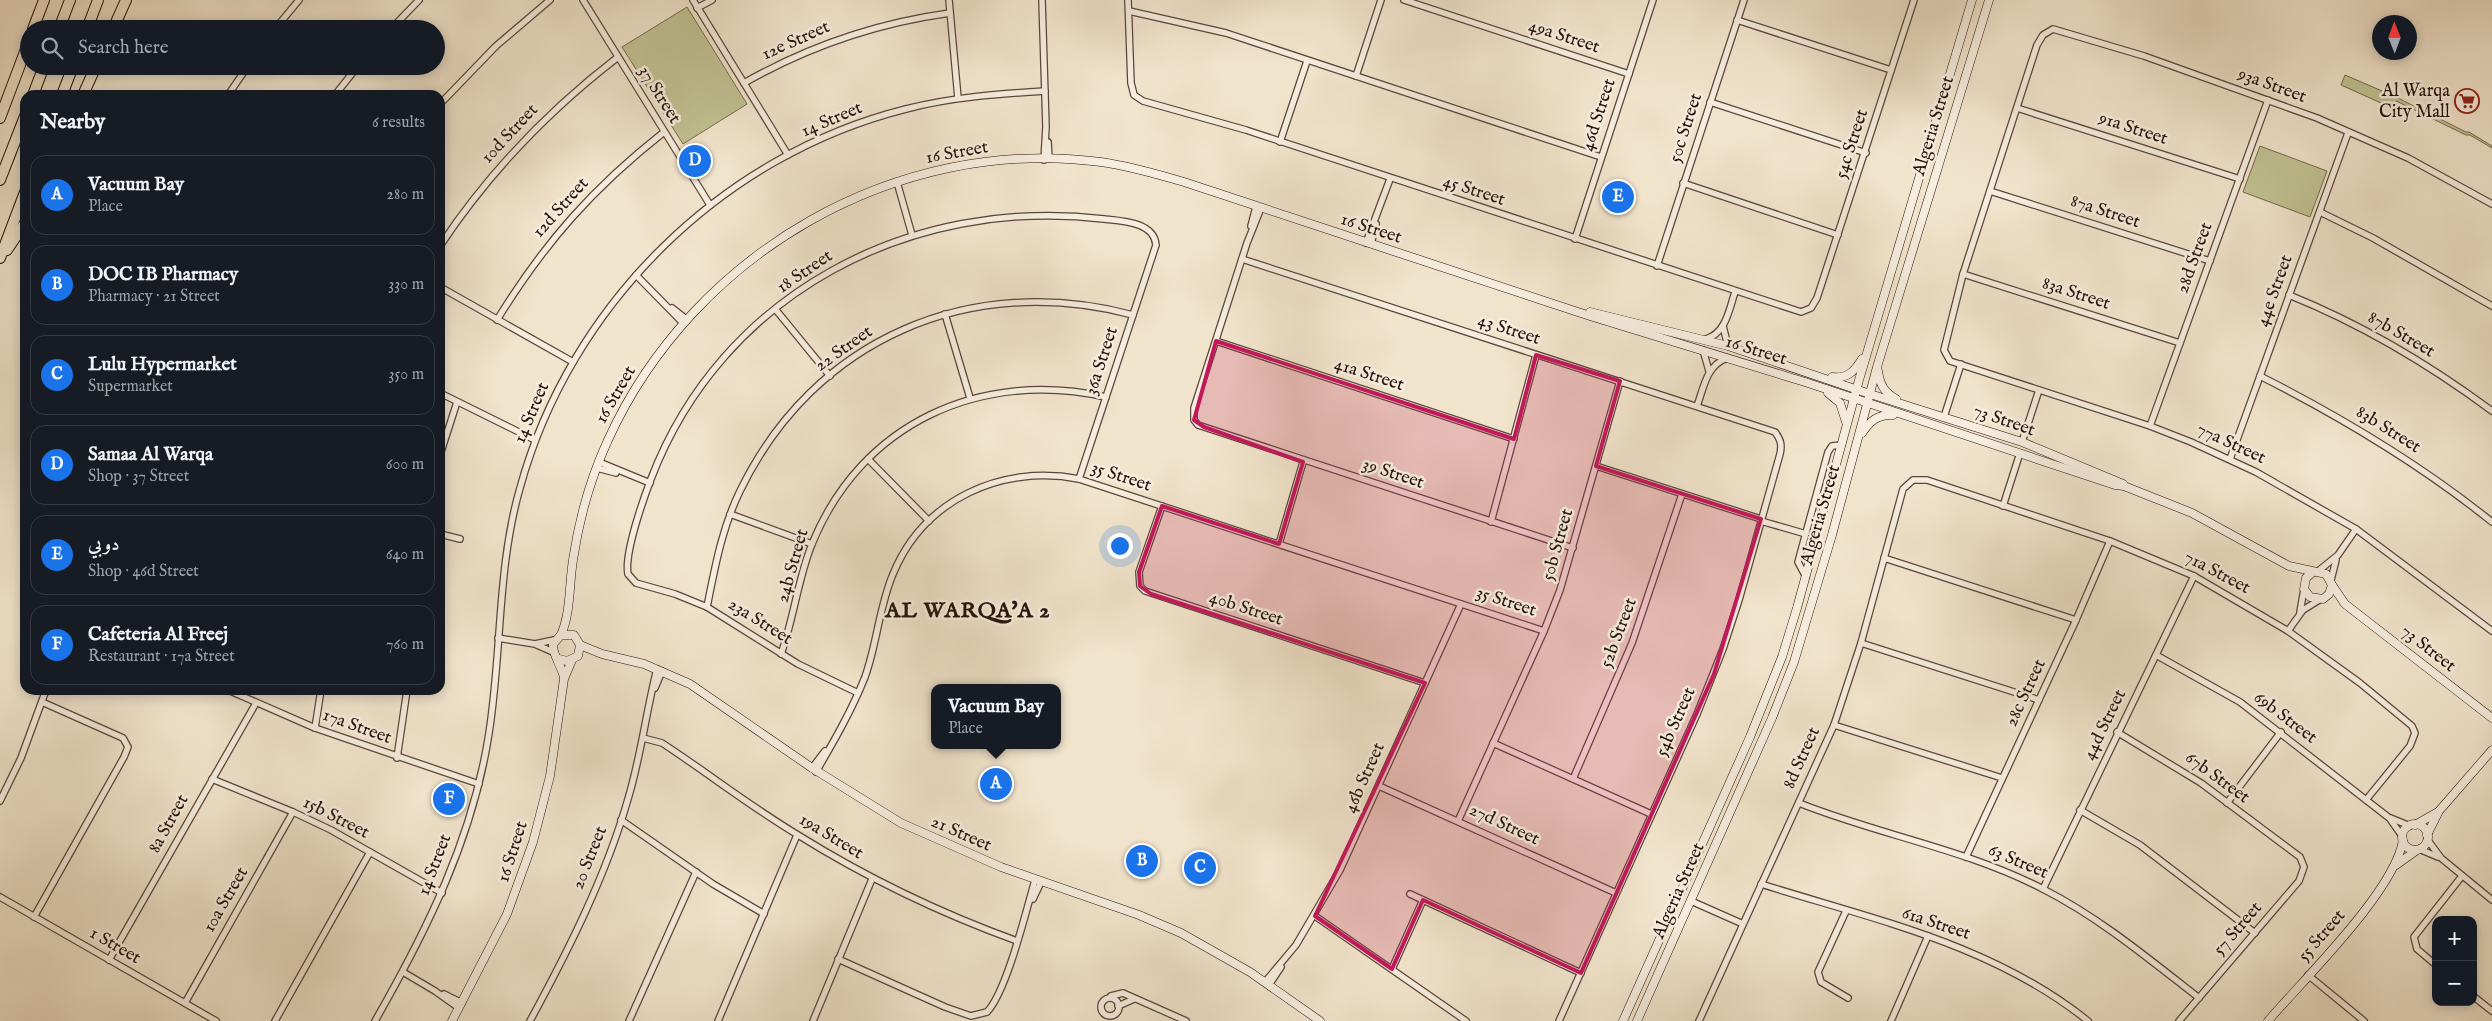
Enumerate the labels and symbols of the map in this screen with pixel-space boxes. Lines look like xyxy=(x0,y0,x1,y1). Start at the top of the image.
street label: 49a Street xyxy=(1526,15,1602,59)
north arrow xyxy=(2372,15,2417,60)
street label: 12e Street xyxy=(758,16,834,66)
street label: 37 Street xyxy=(632,62,686,128)
street label: 93a Street xyxy=(2234,63,2309,109)
street label: Algeria Street xyxy=(1908,73,1960,180)
street label: 46d Street xyxy=(1577,76,1621,154)
place label: Al Warqa City Mall xyxy=(2379,80,2450,124)
supermarket icon: Al Warqa City Mall xyxy=(2454,88,2480,114)
street label: 50c Street xyxy=(1664,90,1708,166)
street label: 14 Street xyxy=(798,97,866,143)
street label: 10d Street xyxy=(476,99,544,169)
street label: 54c Street xyxy=(1830,106,1874,182)
street label: 91a Street xyxy=(2095,107,2170,151)
street label: 16 Street xyxy=(924,136,990,170)
pin: D xyxy=(679,142,711,180)
street label: 45 Street xyxy=(1440,170,1508,212)
street label: 12d Street xyxy=(528,173,594,243)
pin: E xyxy=(1602,178,1634,216)
street label: 87a Street xyxy=(2067,190,2143,234)
street label: 16 Street xyxy=(1338,208,1404,250)
street label: 28d Street xyxy=(2172,219,2218,297)
street label: 18 Street xyxy=(773,245,837,299)
street label: 44e Street xyxy=(2251,252,2299,330)
street label: 83a Street xyxy=(2039,272,2113,316)
street label: 87b Street xyxy=(2363,307,2439,363)
street label: 43 Street xyxy=(1475,309,1543,351)
street label: 22 Street xyxy=(811,321,877,377)
street label: 36a Street xyxy=(1080,324,1124,398)
street label: 16 Street xyxy=(1723,331,1789,371)
street label: 41a Street xyxy=(1331,353,1407,397)
street label: 16 Street xyxy=(590,362,642,428)
street label: 14 Street xyxy=(509,379,555,447)
street label: 73 Street xyxy=(1970,400,2038,442)
street label: 83b Street xyxy=(2351,401,2425,459)
street label: 77a Street xyxy=(2193,418,2269,470)
street label: 39 Street xyxy=(1359,453,1427,495)
street label: 35 Street xyxy=(1088,456,1154,498)
street label: Algeria Street xyxy=(1795,462,1846,569)
street label: 50b Street xyxy=(1537,506,1579,584)
street label: 24b Street xyxy=(772,527,814,605)
your location xyxy=(1107,533,1133,559)
street label: 71a Street xyxy=(2180,546,2254,600)
street label: 35 Street xyxy=(1473,581,1539,623)
street label: 40b Street xyxy=(1206,586,1286,632)
street label: 23a Street xyxy=(724,593,796,651)
street label: 52b Street xyxy=(1595,595,1643,671)
district label: AL WARQA'A 2 xyxy=(884,597,1051,625)
street label: 73 Street xyxy=(2396,620,2460,678)
street label: 28c Street xyxy=(2000,656,2052,730)
street label: 54b Street xyxy=(1651,684,1701,760)
street label: 44d Street xyxy=(2078,686,2132,764)
street label: 69b Street xyxy=(2249,687,2321,749)
street label: 17a Street xyxy=(319,704,395,750)
street label: 8d Street xyxy=(1778,723,1826,793)
street label: 46b Street xyxy=(1339,739,1391,817)
street label: 67b Street xyxy=(2180,747,2254,809)
pin: A xyxy=(980,765,1012,803)
pin: F xyxy=(433,780,465,818)
street label: 8a Street xyxy=(144,791,194,857)
street label: 15b Street xyxy=(299,792,373,844)
street label: 27d Street xyxy=(1465,799,1543,851)
street label: 19a Street xyxy=(795,809,867,865)
street label: 21 Street xyxy=(927,811,995,857)
street label: 16 Street xyxy=(492,819,534,885)
street label: 20 Street xyxy=(567,823,613,893)
street label: 14 Street xyxy=(413,831,457,899)
street label: Algeria Street xyxy=(1647,839,1710,944)
street label: 63 Street xyxy=(1985,839,2051,885)
pin: B xyxy=(1126,842,1158,880)
pin: C xyxy=(1184,849,1216,887)
street label: 10a Street xyxy=(198,863,254,937)
street label: 57 Street xyxy=(2208,897,2268,961)
street label: 61a Street xyxy=(1899,902,1973,946)
street label: 55 Street xyxy=(2293,905,2351,967)
street label: 1 Street xyxy=(85,922,145,970)

